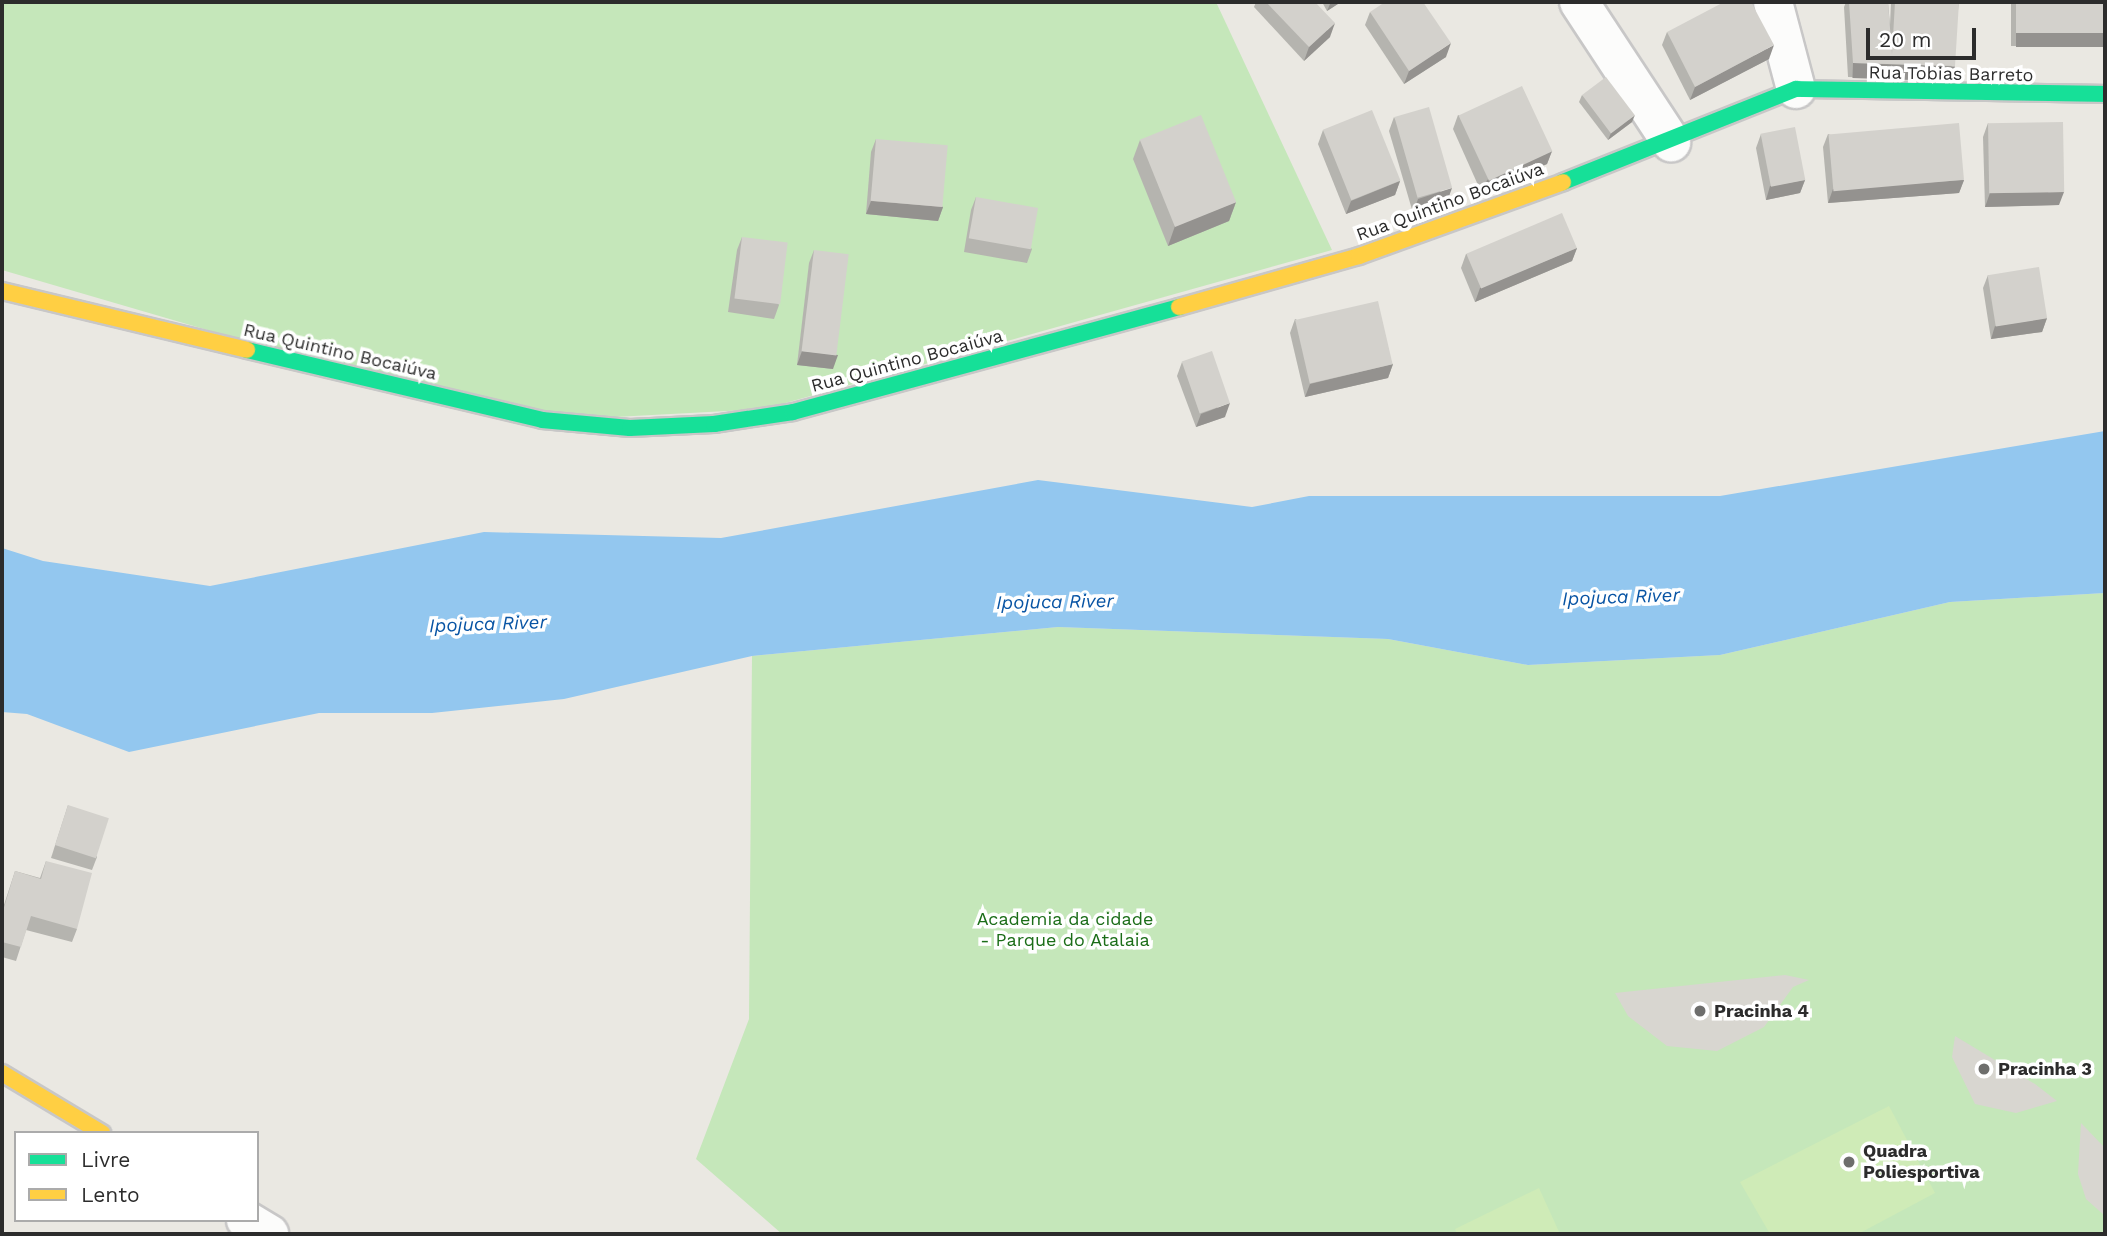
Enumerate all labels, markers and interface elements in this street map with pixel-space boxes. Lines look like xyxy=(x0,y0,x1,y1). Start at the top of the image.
scale bar xyxy=(1869,14,1979,58)
text: 20 m xyxy=(1879,27,1931,52)
street label: Rua Tobias Barreto xyxy=(1868,62,2034,86)
street label: Rua Quintino Bocaiúva xyxy=(1353,158,1547,246)
street label: Rua Quintino Bocaiúva xyxy=(241,319,439,385)
street label: Rua Quintino Bocaiúva xyxy=(809,325,1005,397)
water label: Ipojuca River xyxy=(1562,584,1680,610)
water label: Ipojuca River xyxy=(996,590,1114,614)
water label: Ipojuca River xyxy=(429,611,547,637)
park label: Academia da cidade - Parque do Atalaia xyxy=(976,909,1154,951)
place label: Pracinha 4 xyxy=(1714,1000,1809,1022)
marker: Pracinha 4 xyxy=(1692,1003,1708,1019)
place label: Pracinha 3 xyxy=(1998,1058,2092,1080)
marker: Pracinha 3 xyxy=(1976,1061,1992,1077)
legend xyxy=(14,1131,259,1222)
place label: Quadra Poliesportiva xyxy=(1863,1141,1980,1184)
text: Livre xyxy=(81,1147,130,1172)
marker: Quadra Poliesportiva xyxy=(1841,1154,1857,1170)
text: Lento xyxy=(81,1182,140,1207)

